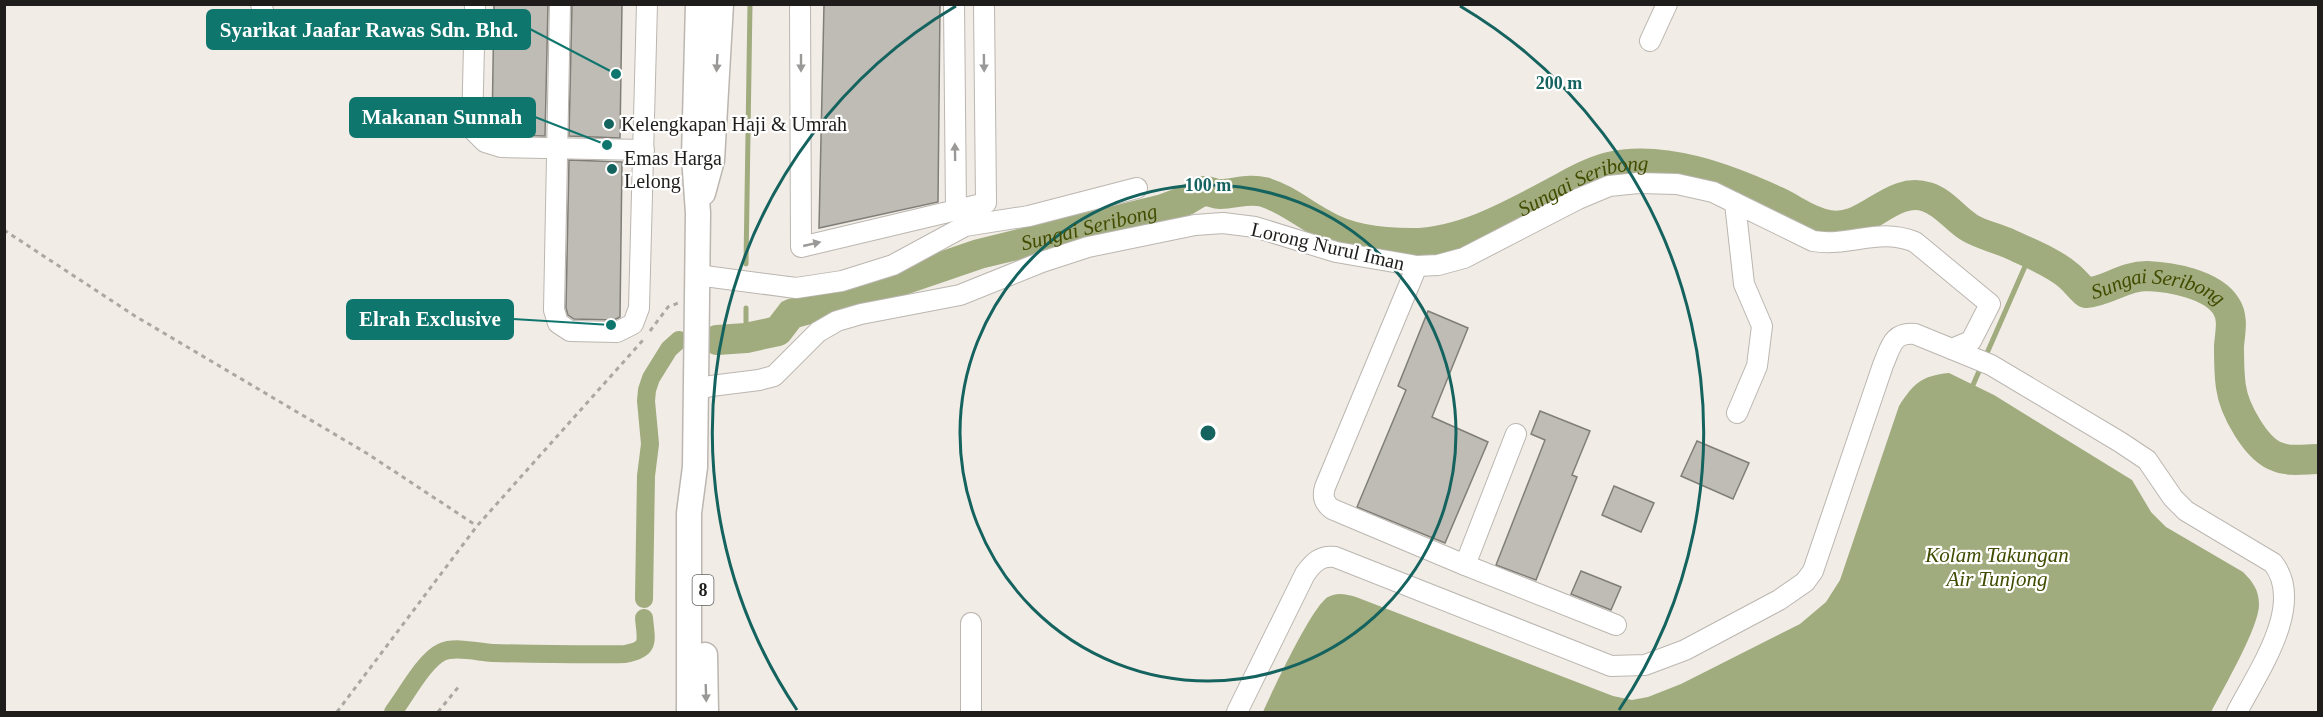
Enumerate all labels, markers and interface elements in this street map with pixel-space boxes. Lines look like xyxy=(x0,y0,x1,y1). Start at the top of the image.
callout: Syarikat Jaafar Rawas Sdn. Bhd. xyxy=(207,10,530,49)
text: Syarikat Jaafar Rawas Sdn. Bhd. xyxy=(220,18,518,42)
one-way arrow xyxy=(713,53,722,72)
one-way arrow xyxy=(796,53,806,72)
one-way arrow xyxy=(979,53,989,72)
text: 200 m xyxy=(1536,73,1582,93)
callout: Makanan Sunnah xyxy=(350,98,535,137)
text: Makanan Sunnah xyxy=(362,105,523,129)
place label: Kelengkapan Haji & Umrah xyxy=(621,113,847,136)
marker: Kelengkapan Haji & Umrah xyxy=(602,117,616,131)
one-way arrow xyxy=(950,142,960,161)
place label: Emas Harga Lelong xyxy=(624,147,722,193)
water label: Sungai Seribong xyxy=(1514,151,1648,221)
marker: Emas Harga Lelong xyxy=(605,162,619,176)
text: 100 m xyxy=(1185,175,1231,195)
water label: Sungai Seribong xyxy=(1019,199,1160,255)
street label: Lorong Nurul Iman xyxy=(1249,218,1407,275)
one-way arrow xyxy=(803,239,822,248)
water label: Sungai Seribong xyxy=(2088,264,2230,310)
callout: Elrah Exclusive xyxy=(347,300,513,339)
text: Elrah Exclusive xyxy=(359,307,501,331)
centre of rings xyxy=(1198,423,1218,443)
water label: Kolam Takungan Air Tunjong xyxy=(1924,543,2069,591)
road number: 8 xyxy=(692,575,714,605)
one-way arrow xyxy=(701,684,711,703)

